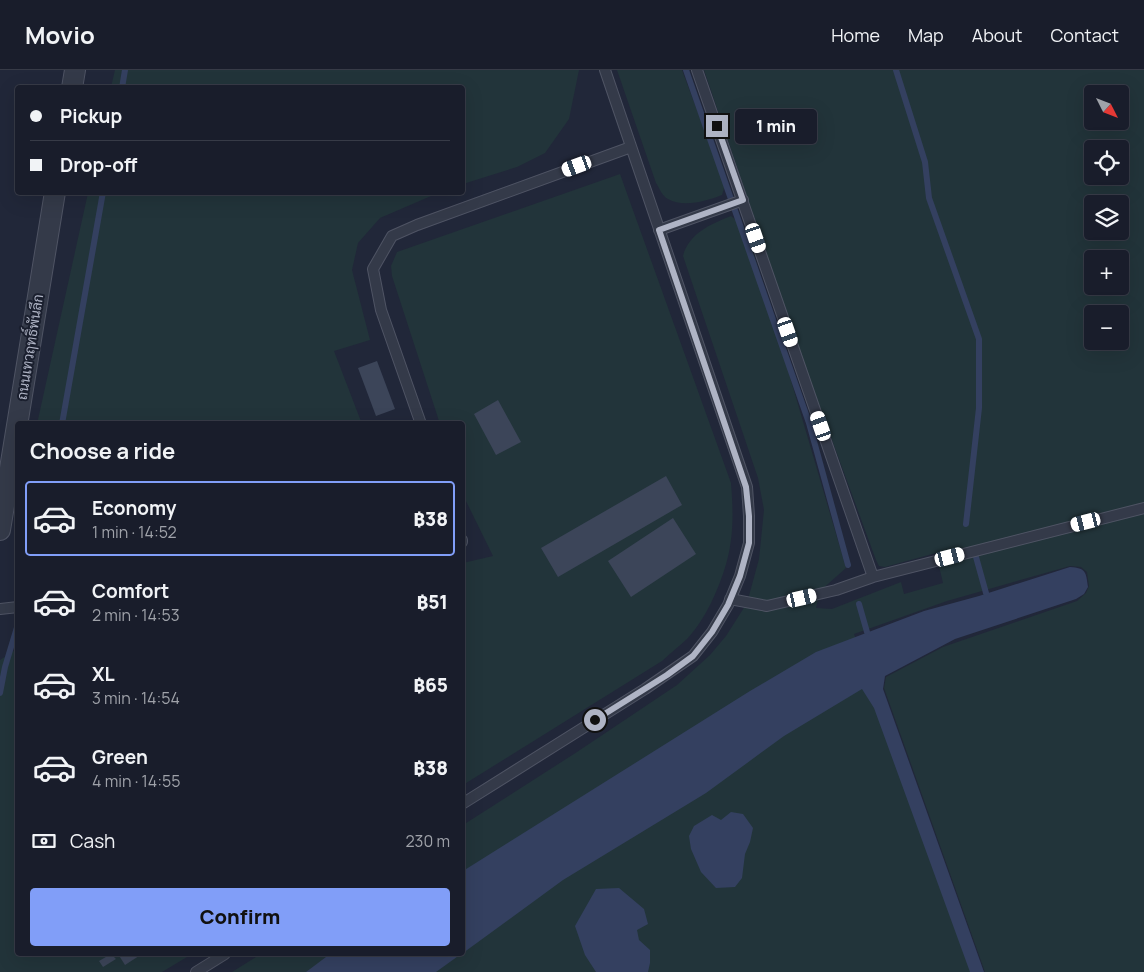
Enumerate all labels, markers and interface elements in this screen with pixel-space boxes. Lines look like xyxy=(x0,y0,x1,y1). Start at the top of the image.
text: Movio xyxy=(25,18,95,51)
text: Home xyxy=(831,23,880,47)
text: Map xyxy=(908,23,944,47)
text: About xyxy=(972,23,1022,47)
text: Contact xyxy=(1050,23,1119,47)
north arrow xyxy=(1084,85,1129,130)
map controls xyxy=(1084,85,1129,350)
text: Pickup xyxy=(60,103,122,129)
callout: 1 min xyxy=(734,108,817,144)
route end xyxy=(706,115,728,137)
text: 1 min xyxy=(756,115,796,137)
button: locate xyxy=(1084,140,1129,185)
text: Drop-off xyxy=(60,152,137,178)
car xyxy=(560,154,593,178)
button: layers xyxy=(1084,195,1129,240)
car xyxy=(744,221,767,255)
button: + xyxy=(1084,250,1129,295)
street label: ถนนเทวฤทธิ์พันลึก xyxy=(9,292,47,401)
button: − xyxy=(1084,305,1129,350)
car xyxy=(776,315,799,349)
car xyxy=(809,409,832,443)
text: Choose a ride xyxy=(30,436,175,466)
text: Economy xyxy=(92,495,176,521)
icon: car xyxy=(32,496,77,541)
text: ฿38 xyxy=(413,506,448,532)
car xyxy=(1069,511,1102,533)
text: 1 min · 14:52 xyxy=(92,521,177,543)
car xyxy=(933,546,966,568)
text: Comfort xyxy=(92,578,169,604)
icon: car xyxy=(32,579,77,624)
car xyxy=(785,587,818,609)
text: ฿51 xyxy=(417,589,448,615)
text: 2 min · 14:53 xyxy=(92,604,180,626)
text: XL xyxy=(92,661,115,687)
icon: car xyxy=(32,662,77,707)
text: ฿65 xyxy=(413,672,448,698)
text: 3 min · 14:54 xyxy=(92,687,180,709)
route start xyxy=(584,709,606,731)
text: Green xyxy=(92,744,148,770)
icon: car xyxy=(32,745,77,790)
text: ฿38 xyxy=(413,755,448,781)
text: 4 min · 14:55 xyxy=(92,770,180,792)
icon: cash xyxy=(30,827,58,855)
text: Cash xyxy=(70,828,115,854)
text: 230 m xyxy=(406,830,450,852)
button: Confirm xyxy=(30,888,450,946)

